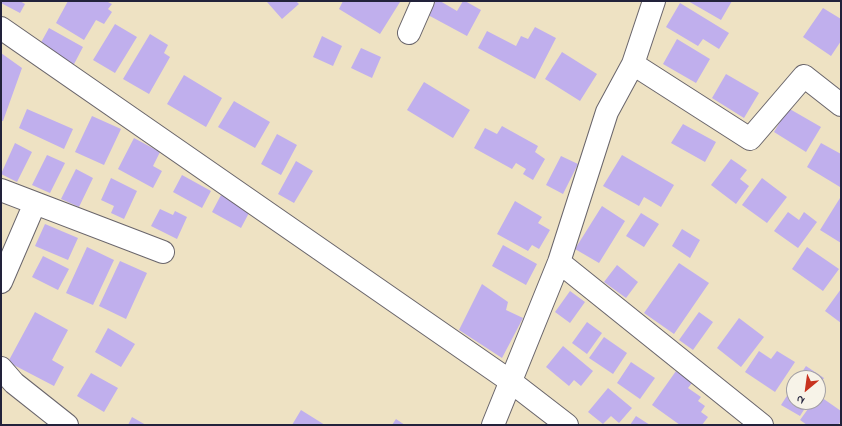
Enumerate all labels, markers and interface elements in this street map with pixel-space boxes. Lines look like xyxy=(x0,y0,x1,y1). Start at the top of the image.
north arrow xyxy=(786,370,826,410)
text: N xyxy=(794,391,808,408)

